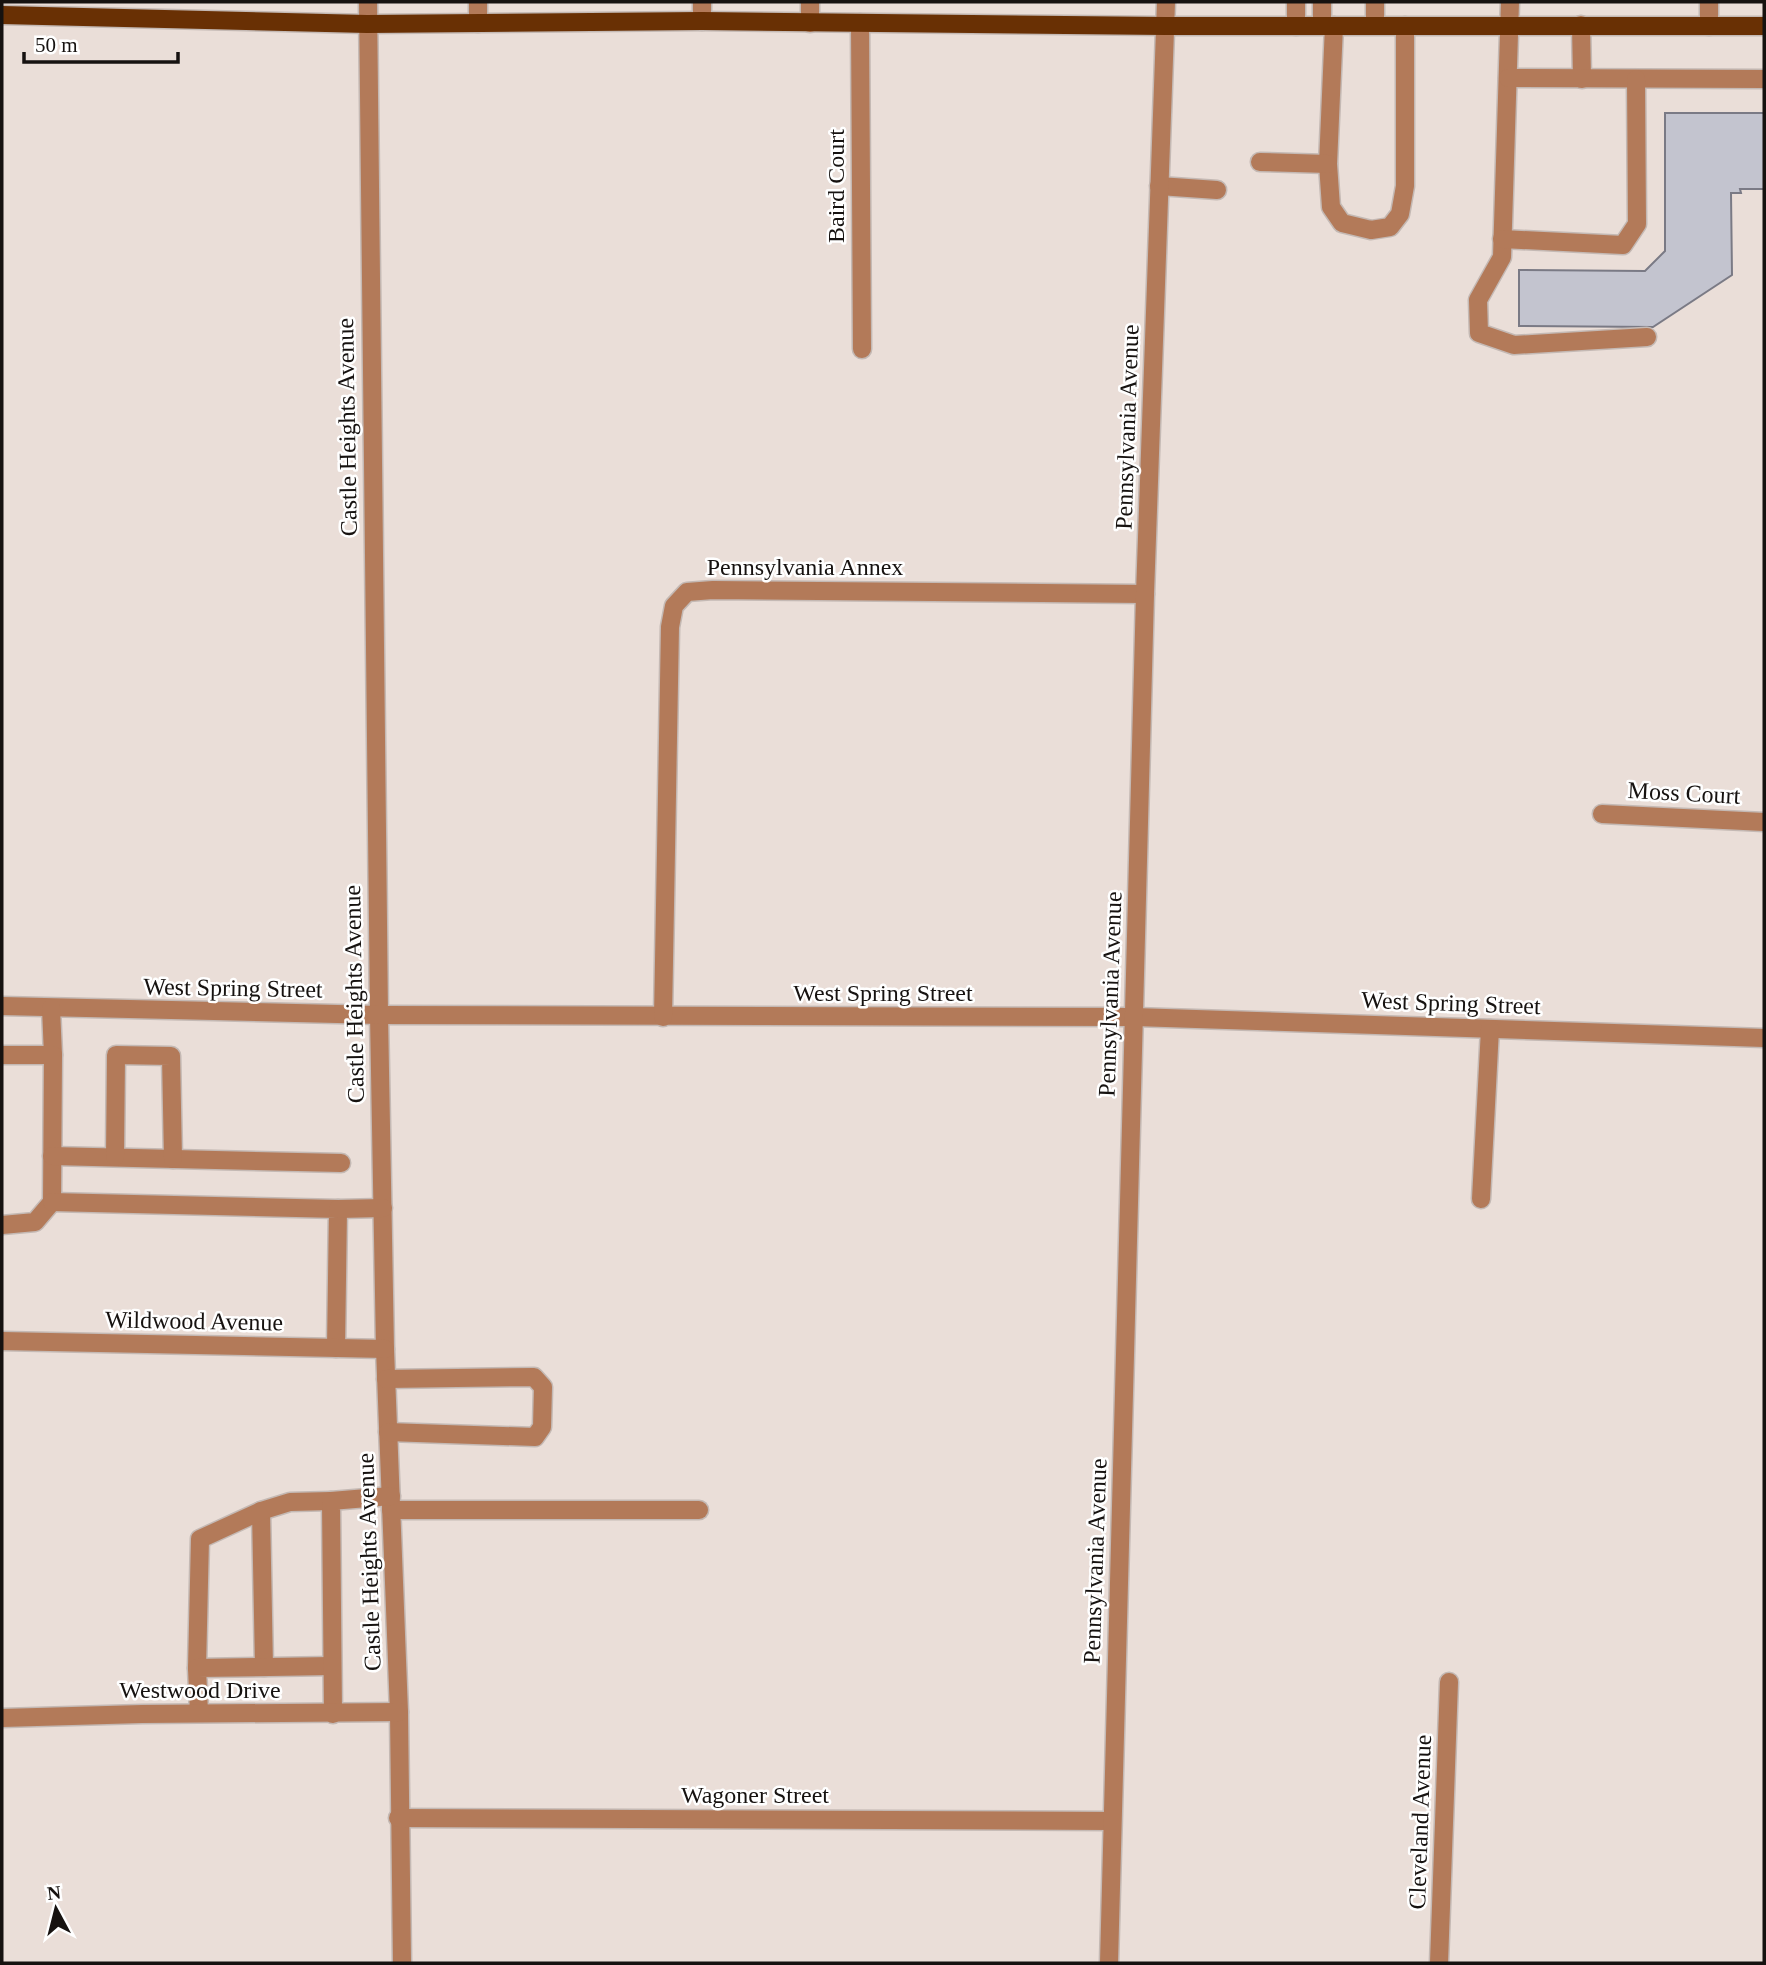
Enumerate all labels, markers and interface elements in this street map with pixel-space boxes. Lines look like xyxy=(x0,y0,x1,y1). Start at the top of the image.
scale bar xyxy=(24,21,178,65)
text: 50 m xyxy=(35,33,78,57)
street label: Baird Court xyxy=(823,129,849,243)
street label: Castle Heights Avenue xyxy=(332,318,362,536)
street label: Pennsylvania Avenue xyxy=(1110,324,1144,530)
street label: Pennsylvania Annex xyxy=(707,554,903,580)
street label: Moss Court xyxy=(1627,777,1741,809)
street label: Castle Heights Avenue xyxy=(339,885,369,1103)
street label: Pennsylvania Avenue xyxy=(1093,891,1127,1097)
street label: West Spring Street xyxy=(143,973,323,1003)
street label: West Spring Street xyxy=(793,980,973,1006)
street label: West Spring Street xyxy=(1361,987,1541,1019)
street label: Wildwood Avenue xyxy=(105,1306,283,1336)
street label: Castle Heights Avenue xyxy=(352,1453,386,1671)
street label: Pennsylvania Avenue xyxy=(1078,1458,1112,1664)
street label: Westwood Drive xyxy=(119,1677,281,1703)
street label: Cleveland Avenue xyxy=(1404,1734,1436,1910)
street label: Wagoner Street xyxy=(681,1782,829,1808)
north arrow xyxy=(21,1874,91,1944)
text: N xyxy=(46,1881,62,1904)

